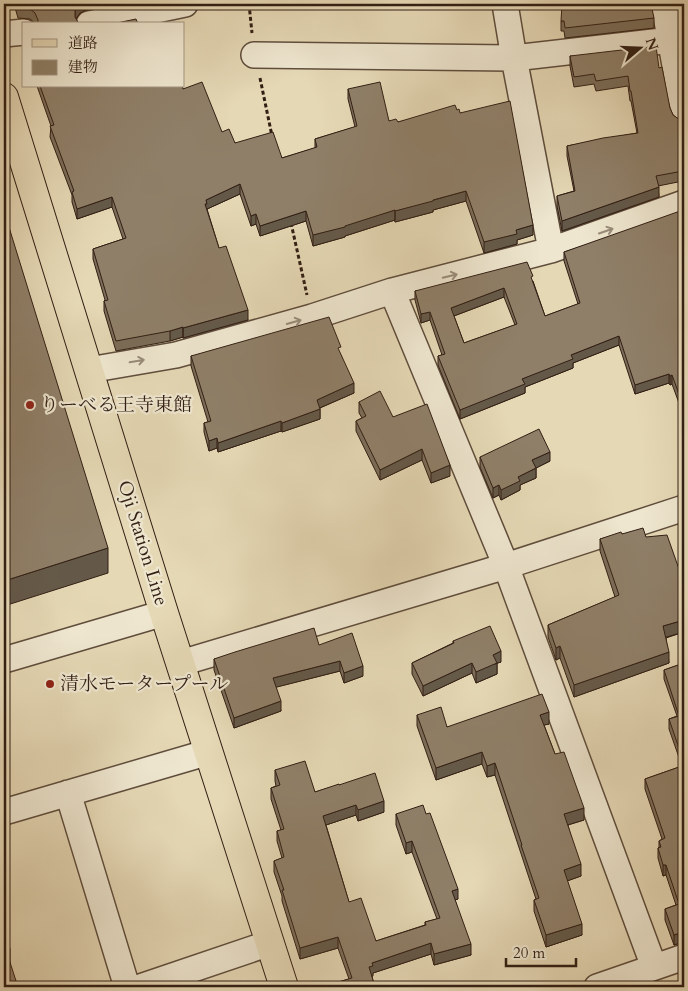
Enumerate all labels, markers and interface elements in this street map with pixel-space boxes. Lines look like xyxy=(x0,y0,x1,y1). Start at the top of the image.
legend xyxy=(22,22,185,88)
north arrow xyxy=(616,22,666,72)
text: 道路 xyxy=(68,33,98,53)
text: N xyxy=(641,35,663,53)
text: 建物 xyxy=(68,57,98,77)
one-way arrow xyxy=(598,226,613,235)
one-way arrow xyxy=(442,271,458,280)
one-way arrow xyxy=(286,316,302,326)
one-way arrow xyxy=(128,356,144,366)
place label: りーべる王寺東館 xyxy=(40,392,192,418)
marker: りーべる王寺東館 xyxy=(24,399,36,411)
street label: Oji Station Line xyxy=(112,477,174,609)
place label: 清水モータープール xyxy=(60,671,228,697)
marker: 清水モータープール xyxy=(44,678,56,690)
scale bar xyxy=(506,936,576,968)
text: 20 m xyxy=(513,943,545,963)

